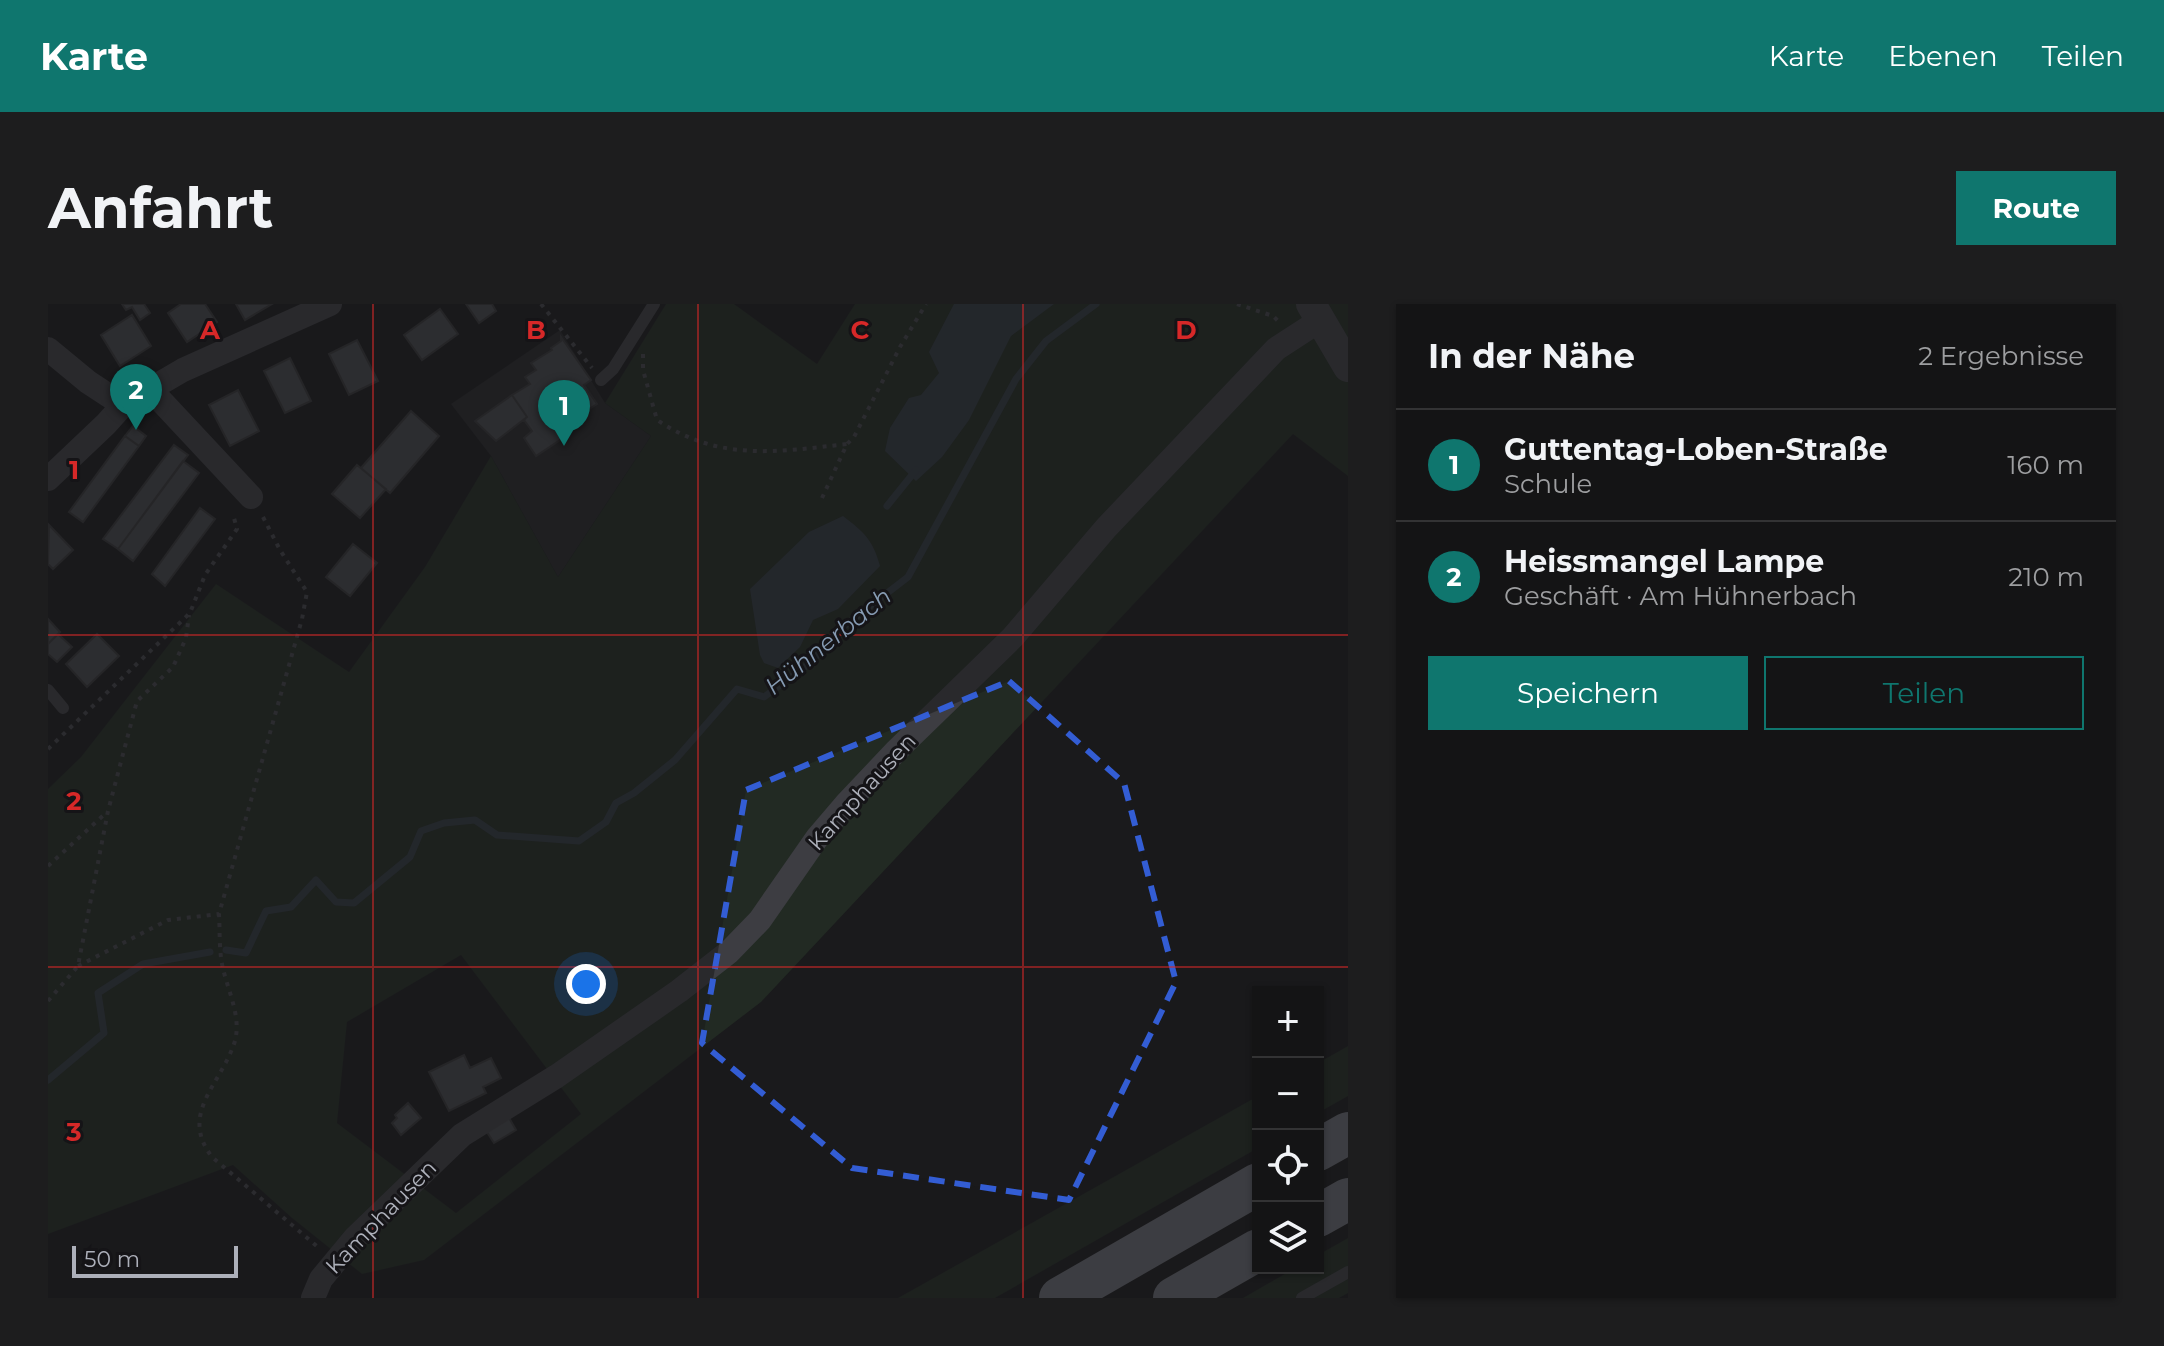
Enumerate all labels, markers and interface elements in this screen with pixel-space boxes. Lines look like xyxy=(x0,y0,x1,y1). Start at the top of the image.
text: Karte xyxy=(40,33,148,80)
text: Karte xyxy=(1769,39,1844,73)
text: Ebenen xyxy=(1888,39,1998,73)
text: Teilen xyxy=(2042,39,2124,73)
button: Route xyxy=(1956,171,2116,245)
text: Anfahrt xyxy=(48,174,273,242)
text: A xyxy=(199,314,221,346)
text: B xyxy=(526,314,546,346)
text: C xyxy=(851,314,870,346)
text: D xyxy=(1175,314,1197,346)
text: In der Nähe xyxy=(1428,335,1635,377)
text: 2 Ergebnisse xyxy=(1918,340,2084,372)
pin: 2 xyxy=(110,364,162,430)
pin: 1 xyxy=(538,380,590,446)
text: Guttentag-Loben-Straße xyxy=(1504,431,1888,468)
text: 1 xyxy=(1449,449,1459,481)
text: 160 m xyxy=(2007,449,2084,481)
text: 1 xyxy=(69,454,79,486)
text: Schule xyxy=(1504,468,1592,500)
text: Heissmangel Lampe xyxy=(1504,543,1824,580)
text: 2 xyxy=(1446,561,1462,593)
text: 210 m xyxy=(2008,561,2084,593)
text: Geschäft · Am Hühnerbach xyxy=(1504,580,1857,612)
water label: Hühnerbach xyxy=(759,581,897,701)
button: Speichern xyxy=(1428,656,1748,730)
button: Teilen xyxy=(1764,656,2084,730)
street label: Kamphausen xyxy=(802,728,922,856)
text: 2 xyxy=(66,785,82,817)
your location xyxy=(566,964,606,1004)
map controls xyxy=(1252,986,1324,1274)
button: + xyxy=(1252,986,1324,1058)
button: − xyxy=(1252,1058,1324,1130)
text: 3 xyxy=(65,1116,82,1148)
button: locate xyxy=(1252,1130,1324,1202)
street label: Kamphausen xyxy=(320,1154,442,1280)
button: layers xyxy=(1252,1202,1324,1274)
scale bar xyxy=(72,1242,238,1278)
text: 50 m xyxy=(84,1246,140,1273)

